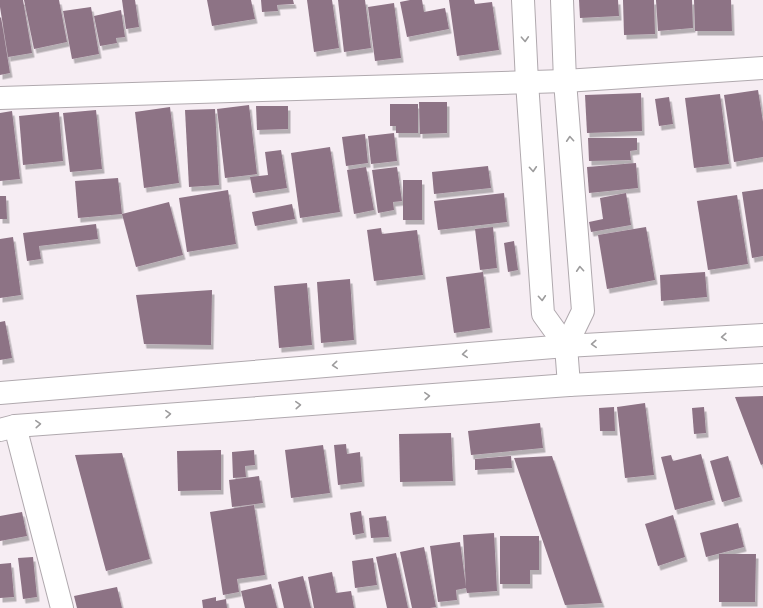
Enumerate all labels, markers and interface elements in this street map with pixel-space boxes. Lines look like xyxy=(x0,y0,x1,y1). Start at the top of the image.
one-way arrow xyxy=(521,36,529,42)
one-way arrow xyxy=(565,136,574,142)
one-way arrow xyxy=(529,166,538,172)
one-way arrow xyxy=(575,266,584,272)
one-way arrow xyxy=(538,295,547,301)
one-way arrow xyxy=(721,333,727,341)
one-way arrow xyxy=(591,340,597,349)
one-way arrow xyxy=(462,350,468,359)
one-way arrow xyxy=(332,360,338,369)
one-way arrow xyxy=(424,391,430,400)
one-way arrow xyxy=(295,401,301,410)
one-way arrow xyxy=(165,410,171,419)
one-way arrow xyxy=(35,419,41,428)

